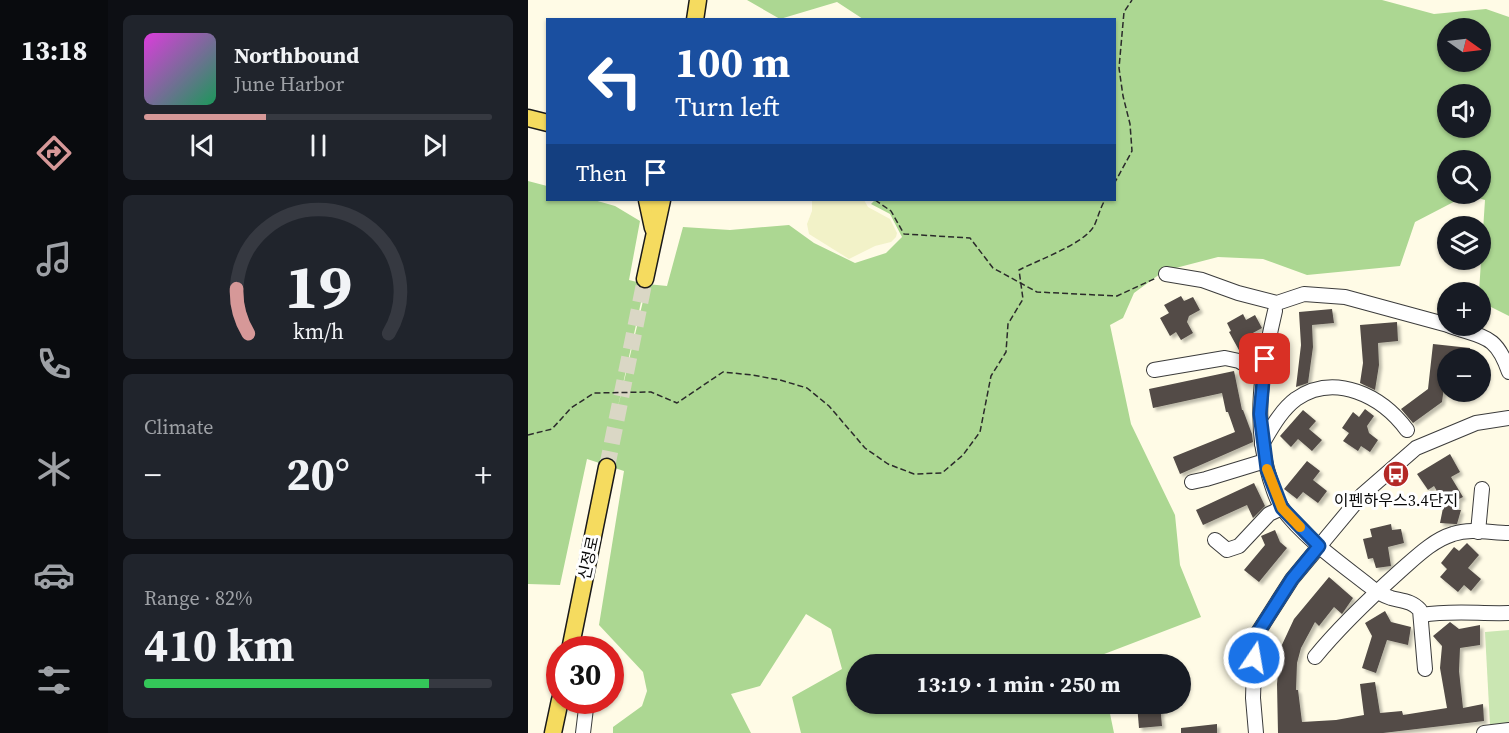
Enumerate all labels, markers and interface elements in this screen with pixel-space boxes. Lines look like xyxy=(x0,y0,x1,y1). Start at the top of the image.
north arrow xyxy=(1437,18,1491,72)
map controls xyxy=(1437,18,1491,402)
text: 13:18 xyxy=(21,32,87,69)
text: 100 m xyxy=(675,33,790,91)
text: Northbound xyxy=(234,40,359,70)
icon: left xyxy=(576,42,654,120)
text: June Harbor xyxy=(234,70,344,98)
button: sound xyxy=(1437,84,1491,138)
text: Turn left xyxy=(675,88,779,125)
icon: previous xyxy=(186,129,219,162)
icon: pause xyxy=(302,129,335,162)
icon: next xyxy=(418,129,451,162)
icon: directions xyxy=(33,132,75,174)
button: search xyxy=(1437,150,1491,204)
icon: arrive xyxy=(639,156,672,189)
text: Then xyxy=(576,158,627,188)
button: layers xyxy=(1437,216,1491,270)
icon: music xyxy=(33,238,75,280)
text: 19 xyxy=(284,243,352,329)
button: + xyxy=(1437,282,1491,336)
text: km/h xyxy=(292,317,344,346)
pin xyxy=(1239,333,1290,384)
icon: arrive xyxy=(1248,342,1281,375)
icon: phone xyxy=(33,343,75,385)
button: − xyxy=(1437,348,1491,402)
text: Climate xyxy=(144,413,213,441)
text: 20° xyxy=(286,443,350,505)
icon: climate xyxy=(33,448,75,490)
text: − xyxy=(144,452,162,497)
text: + xyxy=(474,452,492,497)
bus stop icon: 이펜하우스3.4단지 xyxy=(1381,459,1411,489)
place label: 이펜하우스3.4단지 xyxy=(1334,489,1458,511)
street label: 신정로 xyxy=(573,534,603,582)
icon: car xyxy=(33,554,75,596)
text: Range · 82% xyxy=(144,584,253,612)
text: 410 km xyxy=(144,614,295,676)
position arrow xyxy=(1222,626,1286,690)
speed limit sign: 30 xyxy=(546,636,624,714)
icon: filters xyxy=(33,659,75,701)
text: 13:19 · 1 min · 250 m xyxy=(917,669,1120,699)

